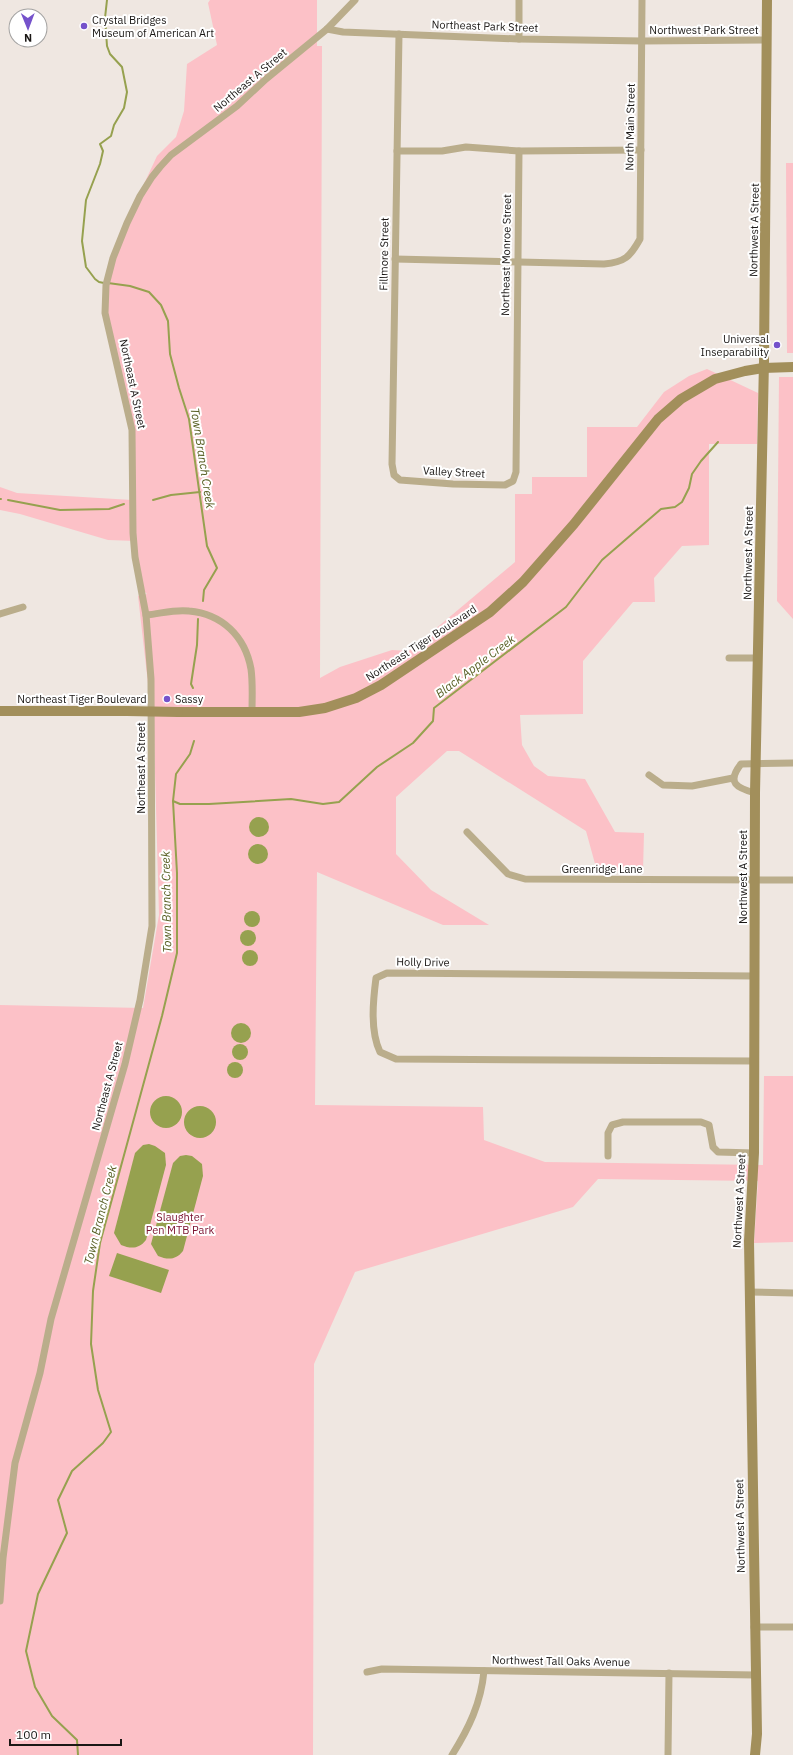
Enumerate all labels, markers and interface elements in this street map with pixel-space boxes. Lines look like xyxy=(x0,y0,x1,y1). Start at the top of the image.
north arrow xyxy=(8,8,48,48)
place label: Crystal Bridges Museum of American Art xyxy=(92,13,214,40)
street label: Northeast Park Street xyxy=(431,17,539,35)
marker: Crystal Bridges Museum of American Art xyxy=(79,21,89,31)
street label: Northwest Park Street xyxy=(649,23,759,37)
text: N xyxy=(24,31,32,45)
street label: Northeast A Street xyxy=(210,45,290,115)
street label: North Main Street xyxy=(622,83,638,171)
street label: Northwest A Street xyxy=(746,183,762,277)
street label: Northeast Monroe Street xyxy=(498,194,514,316)
street label: Fillmore Street xyxy=(376,217,392,291)
place label: Universal Inseparability xyxy=(701,332,770,359)
street label: Northeast A Street xyxy=(117,338,149,430)
marker: Universal Inseparability xyxy=(772,340,782,350)
water label: Town Branch Creek xyxy=(188,407,218,510)
street label: Valley Street xyxy=(422,463,486,481)
street label: Northwest A Street xyxy=(740,506,756,600)
street label: Northeast Tiger Boulevard xyxy=(363,602,479,684)
water label: Black Apple Creek xyxy=(432,631,518,701)
street label: Northeast Tiger Boulevard xyxy=(17,692,147,706)
place label: Sassy xyxy=(175,692,204,706)
marker: Sassy xyxy=(162,694,172,704)
street label: Northeast A Street xyxy=(134,722,148,814)
street label: Northwest A Street xyxy=(736,830,750,924)
water label: Town Branch Creek xyxy=(158,850,174,953)
street label: Greenridge Lane xyxy=(561,862,643,876)
street label: Holly Drive xyxy=(396,955,450,969)
street label: Northeast A Street xyxy=(88,1040,126,1132)
street label: Northwest A Street xyxy=(730,1154,748,1248)
water label: Town Branch Creek xyxy=(80,1163,120,1266)
park label: Slaughter Pen MTB Park xyxy=(146,1210,214,1237)
street label: Northwest A Street xyxy=(732,1479,748,1573)
street label: Northwest Tall Oaks Avenue xyxy=(492,1653,630,1669)
scale bar xyxy=(10,1721,121,1747)
text: 100 m xyxy=(16,1727,51,1742)

